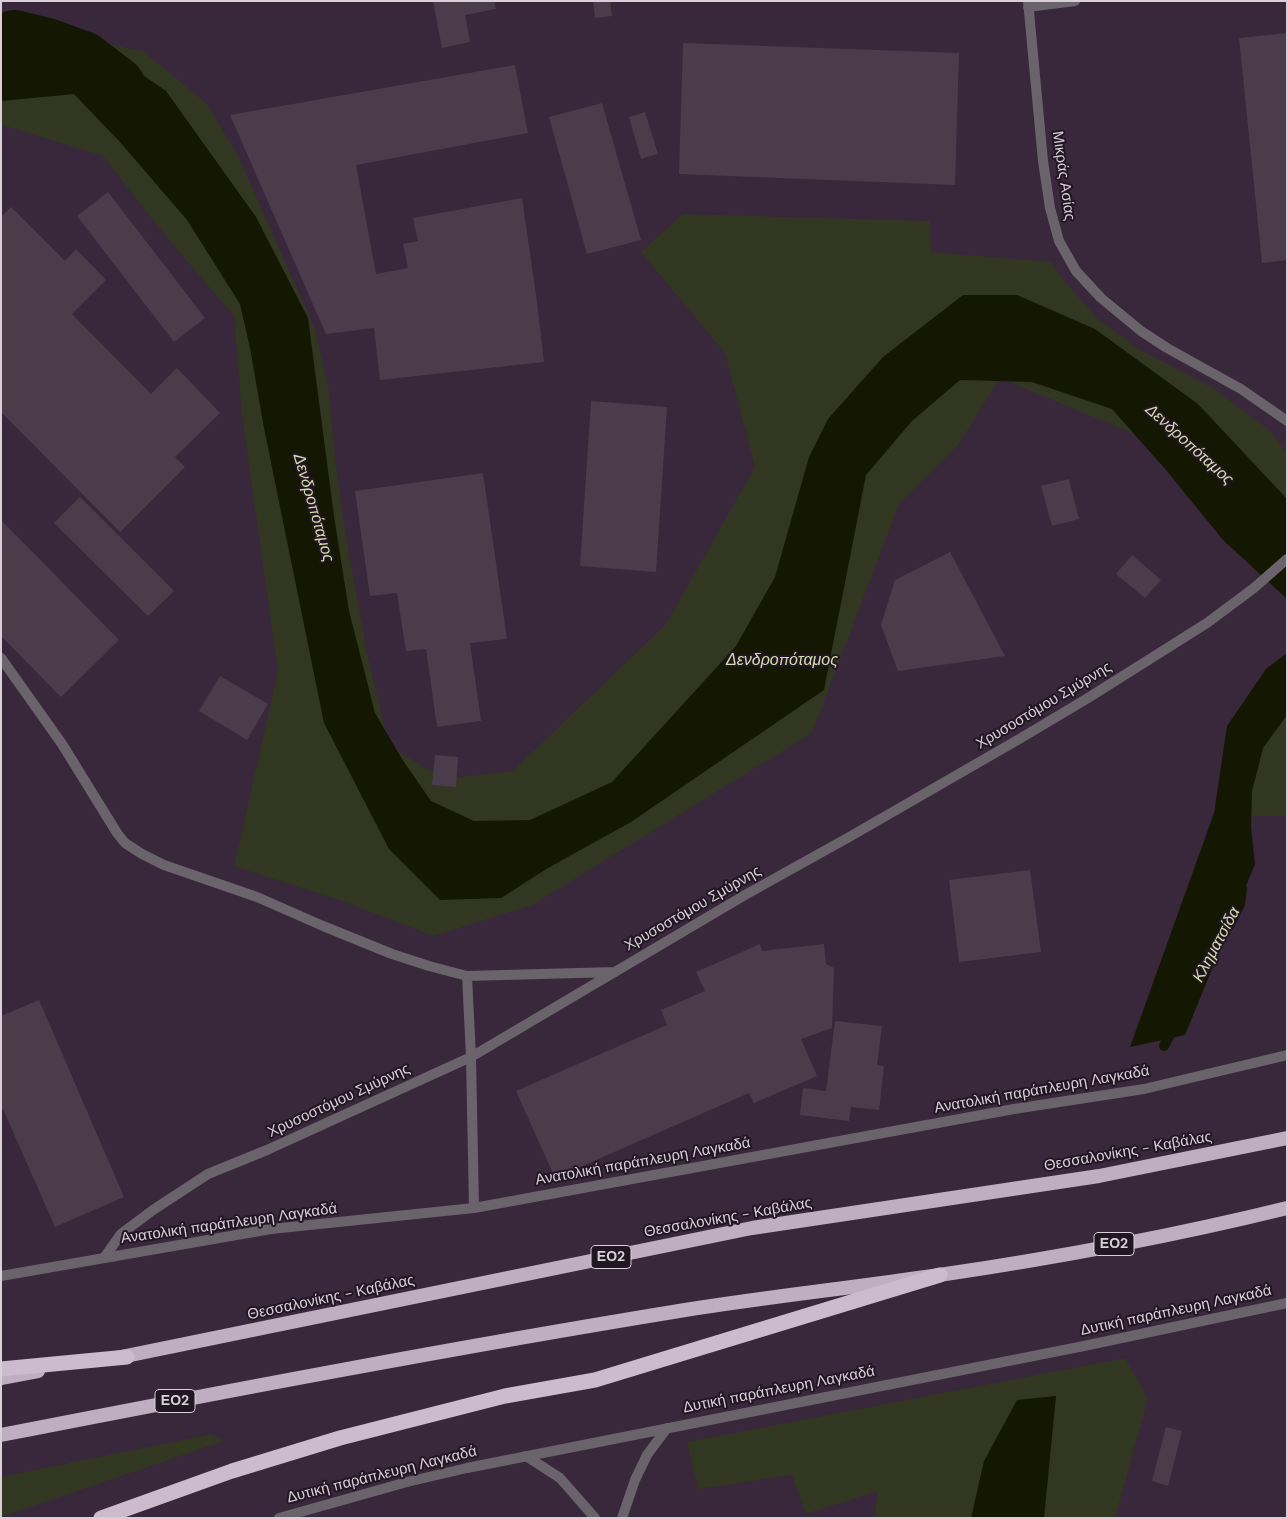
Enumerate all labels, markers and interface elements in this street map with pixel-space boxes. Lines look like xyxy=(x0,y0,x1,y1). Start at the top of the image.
street label: Μικράς Ασίας xyxy=(1048,130,1078,222)
water label: Δενδροπόταμος xyxy=(1141,400,1237,490)
water label: Δενδροπόταμος xyxy=(288,452,338,564)
water label: Δενδροπόταμος xyxy=(726,651,838,671)
street label: Χρυσοστόμου Σμύρνης xyxy=(973,658,1115,754)
street label: Χρυσοστόμου Σμύρνης xyxy=(621,863,765,955)
water label: Κληματσίδα xyxy=(1189,904,1245,986)
street label: Χρυσοστόμου Σμύρνης xyxy=(265,1060,413,1142)
street label: Ανατολική παράπλευρη Λαγκαδά xyxy=(933,1062,1151,1118)
street label: Θεσσαλονίκης - Καβάλας xyxy=(1043,1128,1213,1176)
street label: Ανατολική παράπλευρη Λαγκαδά xyxy=(534,1134,752,1190)
street label: Θεσσαλονίκης - Καβάλας xyxy=(643,1194,813,1242)
street label: Ανατολική παράπλευρη Λαγκαδά xyxy=(120,1200,338,1248)
road number: ΕΟ2 xyxy=(1094,1232,1134,1256)
road number: ΕΟ2 xyxy=(591,1246,631,1268)
street label: Θεσσαλονίκης - Καβάλας xyxy=(246,1272,416,1324)
street label: Δυτική παράπλευρη Λαγκαδά xyxy=(1079,1282,1273,1340)
street label: Δυτική παράπλευρη Λαγκαδά xyxy=(682,1363,876,1417)
road number: ΕΟ2 xyxy=(155,1390,195,1412)
street label: Δυτική παράπλευρη Λαγκαδά xyxy=(285,1443,479,1507)

